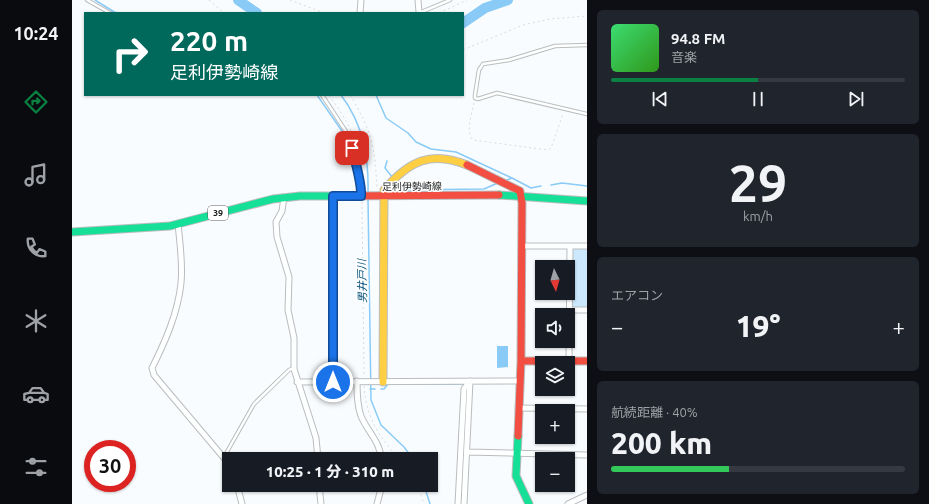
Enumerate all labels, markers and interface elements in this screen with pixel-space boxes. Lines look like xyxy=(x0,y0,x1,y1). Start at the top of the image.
text: 10:24 xyxy=(13,23,59,43)
text: 220 m xyxy=(170,25,248,56)
icon: right xyxy=(104,28,156,80)
text: 94.8 FM xyxy=(671,30,725,47)
text: 音楽 xyxy=(671,50,697,64)
text: 足利伊勢崎線 xyxy=(170,62,278,82)
icon: directions xyxy=(22,88,50,116)
icon: previous xyxy=(649,88,671,110)
icon: pause xyxy=(747,88,769,110)
icon: next xyxy=(845,88,867,110)
pin xyxy=(335,131,369,165)
icon: arrive xyxy=(341,137,363,159)
text: 29 xyxy=(729,154,787,212)
icon: music xyxy=(22,161,50,189)
street label: 足利伊勢崎線 xyxy=(382,180,442,193)
road number: 39 xyxy=(208,206,228,220)
text: km/h xyxy=(743,209,773,223)
icon: phone xyxy=(22,234,50,262)
water label: 男井戸川 xyxy=(356,258,368,303)
north arrow xyxy=(535,260,575,300)
map controls xyxy=(535,260,575,492)
text: エアコン xyxy=(611,288,663,302)
icon: climate xyxy=(22,307,50,335)
button: sound xyxy=(535,308,575,348)
text: 19° xyxy=(736,309,780,343)
text: − xyxy=(611,314,623,339)
text: + xyxy=(893,314,905,339)
button: layers xyxy=(535,356,575,396)
position arrow xyxy=(312,361,354,403)
icon: car xyxy=(22,380,50,408)
button: + xyxy=(535,404,575,444)
text: 航続距離 · 40% xyxy=(611,405,698,419)
text: 200 km xyxy=(611,426,712,460)
speed limit sign: 30 xyxy=(84,440,136,492)
button: − xyxy=(535,452,575,492)
icon: filters xyxy=(22,453,50,481)
text: 10:25 · 1 分 · 310 m xyxy=(266,463,394,480)

